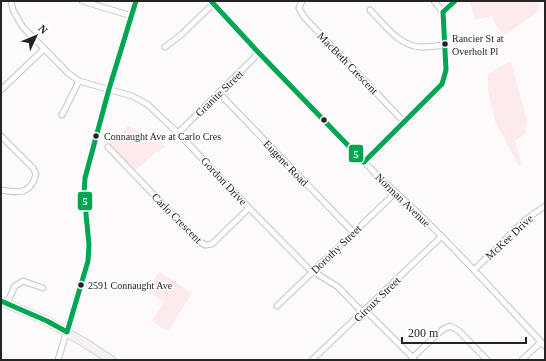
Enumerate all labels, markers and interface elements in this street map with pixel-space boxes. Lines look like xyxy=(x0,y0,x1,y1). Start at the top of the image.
north arrow xyxy=(16,16,56,56)
text: N xyxy=(36,22,50,36)
street label: MacBeth Crescent xyxy=(315,29,381,97)
place label: Rancier St at Overholt Pl xyxy=(452,33,504,57)
marker: Rancier St at Overholt Pl xyxy=(440,39,450,49)
street label: Granite Street xyxy=(193,67,245,119)
unlabelled marker xyxy=(319,115,329,125)
marker: Connaught Ave at Carlo Cres xyxy=(91,131,101,141)
place label: Connaught Ave at Carlo Cres xyxy=(104,131,221,142)
street label: Eugene Road xyxy=(261,138,311,189)
line badge: 5 xyxy=(348,144,364,163)
text: 5 xyxy=(353,148,359,160)
street label: Gordon Drive xyxy=(199,154,249,208)
street label: Norman Avenue xyxy=(373,171,433,229)
line badge: 5 xyxy=(77,191,93,211)
street label: Carlo Crescent xyxy=(150,191,204,245)
text: 5 xyxy=(82,195,88,207)
street label: McKee Drive xyxy=(483,212,535,262)
street label: Dorothy Street xyxy=(308,222,364,276)
street label: Giroux Street xyxy=(351,274,403,324)
marker: 2591 Connaught Ave xyxy=(76,280,86,290)
place label: 2591 Connaught Ave xyxy=(88,280,173,291)
scale bar xyxy=(402,319,526,345)
text: 200 m xyxy=(408,326,439,340)

